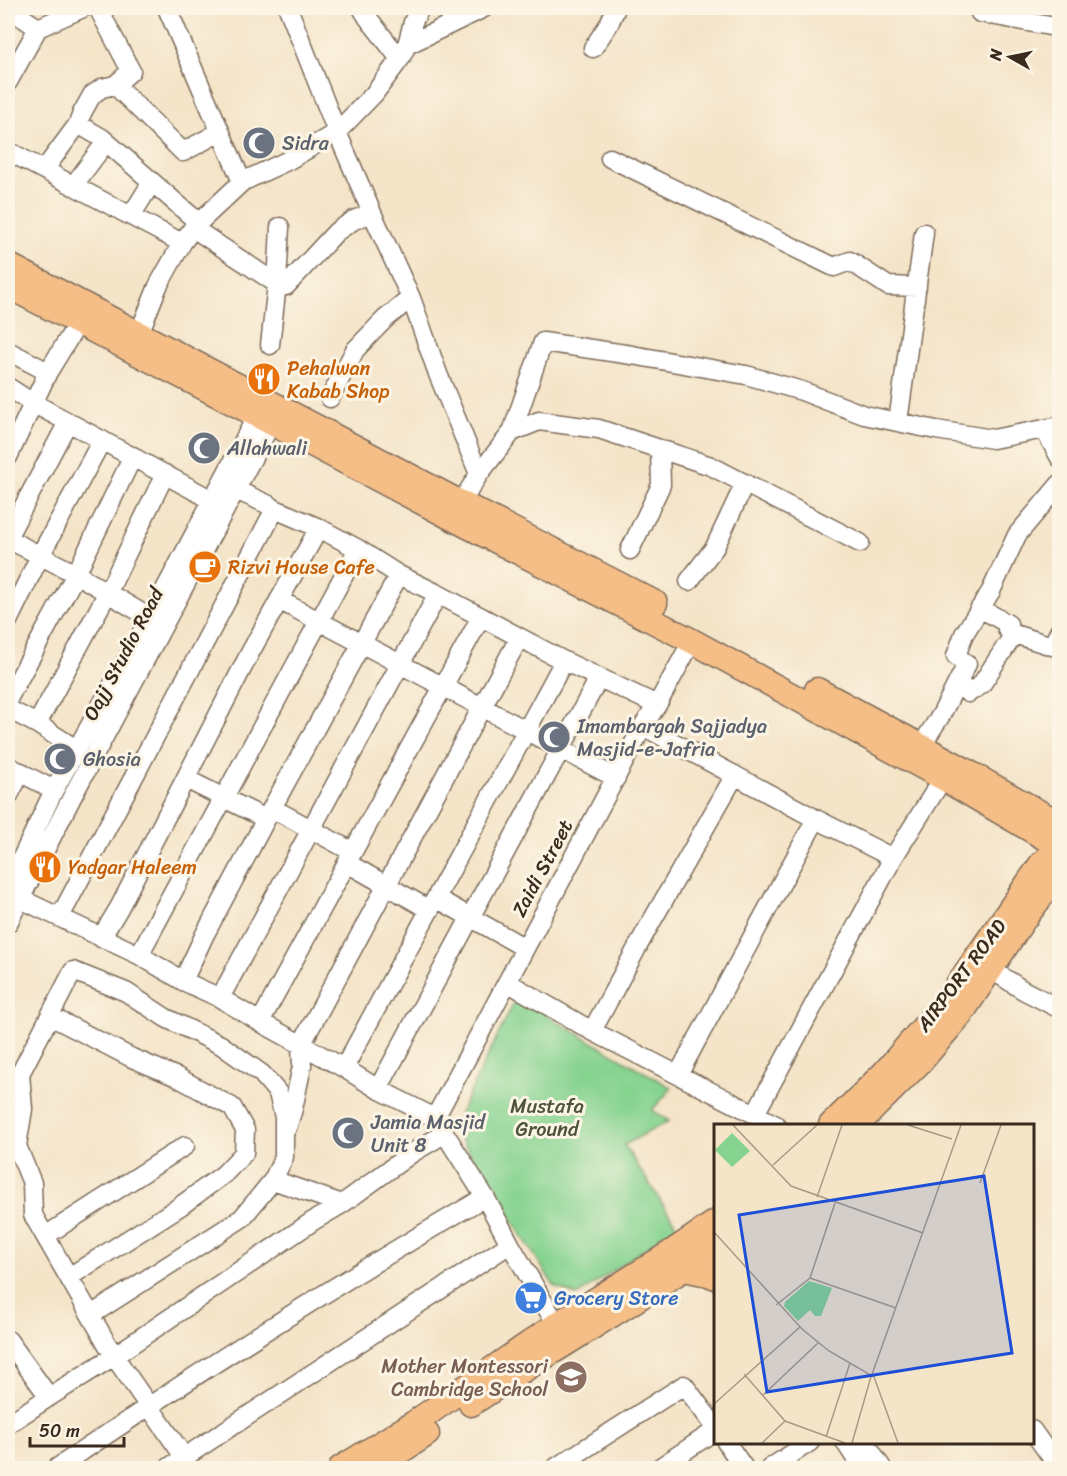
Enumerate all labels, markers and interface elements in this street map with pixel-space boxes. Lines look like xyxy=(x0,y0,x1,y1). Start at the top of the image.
north arrow xyxy=(980,27,1040,87)
text: N xyxy=(980,46,1011,63)
mosque icon: Sidra xyxy=(241,125,277,161)
place label: Sidra xyxy=(282,126,330,161)
place label: Pehalwan Kabab Shop xyxy=(287,351,390,409)
restaurant icon: Pehalwan Kabab Shop xyxy=(246,361,282,397)
mosque icon: Allahwali xyxy=(186,430,222,466)
place label: Allahwali xyxy=(226,431,308,466)
cafe icon: Rizvi House Cafe xyxy=(187,549,223,585)
place label: Rizvi House Cafe xyxy=(228,550,375,585)
street label: Oajj Studio Road xyxy=(74,580,174,727)
place label: Imambargah Sajjadya Masjid-e-Jafria xyxy=(576,709,767,767)
mosque icon: Imambargah Sajjadya Masjid-e-Jafria xyxy=(536,719,572,755)
mosque icon: Ghosia xyxy=(42,741,78,777)
place label: Ghosia xyxy=(83,742,141,777)
street label: Zaidi Street xyxy=(502,813,583,923)
restaurant icon: Yadgar Haleem xyxy=(27,849,63,885)
place label: Yadgar Haleem xyxy=(68,850,197,885)
street label: AIRPORT ROAD xyxy=(906,911,1016,1040)
park label: Mustafa Ground xyxy=(510,1089,584,1147)
place label: Jamia Masjid Unit 8 xyxy=(370,1105,486,1163)
mosque icon: Jamia Masjid Unit 8 xyxy=(330,1115,366,1151)
inset map xyxy=(714,1124,1034,1443)
supermarket icon: Grocery Store xyxy=(513,1280,549,1316)
place label: Grocery Store xyxy=(554,1281,679,1316)
place label: Mother Montessori Cambridge School xyxy=(381,1349,549,1407)
school or university icon: Mother Montessori Cambridge School xyxy=(553,1359,589,1395)
scale bar xyxy=(30,1410,124,1448)
text: 50 m xyxy=(39,1415,80,1447)

